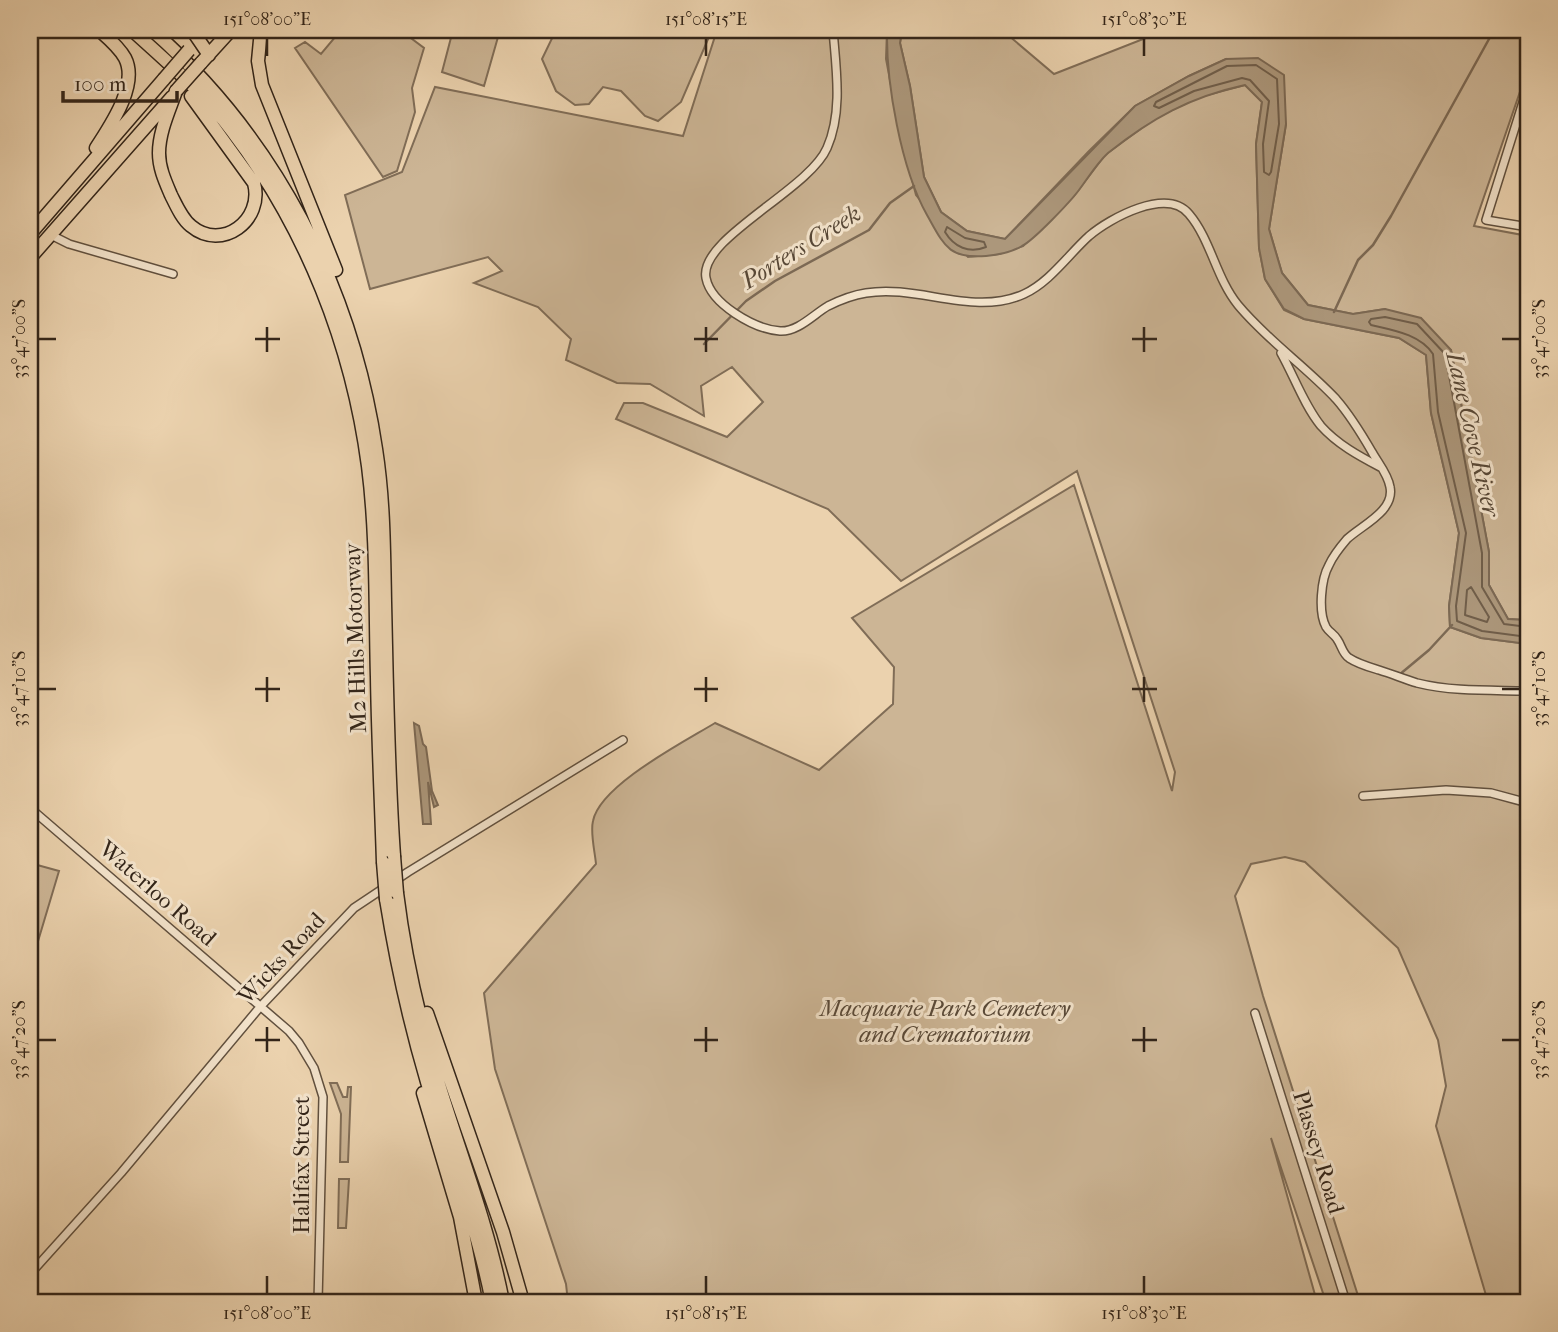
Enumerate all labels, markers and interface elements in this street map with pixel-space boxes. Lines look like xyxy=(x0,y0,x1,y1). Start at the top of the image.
text: 151°08'00"E xyxy=(223,9,311,30)
text: 151°08'15"E xyxy=(665,9,747,30)
text: 151°08'30"E xyxy=(1101,9,1187,30)
scale bar xyxy=(63,60,177,104)
text: 100 m xyxy=(74,72,127,96)
water label: Porters Creek xyxy=(735,199,866,295)
text: 33°47'00"S xyxy=(9,299,30,379)
text: 33°47'00"S xyxy=(1529,299,1550,379)
water label: Lane Cove River xyxy=(1440,347,1506,521)
street label: M2 Hills Motorway xyxy=(339,542,372,734)
text: 33°47'10"S xyxy=(9,651,30,727)
text: 33°47'10"S xyxy=(1529,651,1550,727)
street label: Waterloo Road xyxy=(93,834,222,952)
street label: Wicks Road xyxy=(231,907,331,1011)
park label: Macquarie Park Cemetery and Crematorium xyxy=(818,995,1071,1048)
text: 33°47'20"S xyxy=(9,1000,30,1080)
text: 33°47'20"S xyxy=(1529,1000,1550,1080)
street label: Plassey Road xyxy=(1287,1087,1350,1217)
street label: Halifax Street xyxy=(288,1096,315,1234)
text: 151°08'00"E xyxy=(223,1303,311,1324)
text: 151°08'15"E xyxy=(665,1303,747,1324)
text: 151°08'30"E xyxy=(1101,1303,1187,1324)

